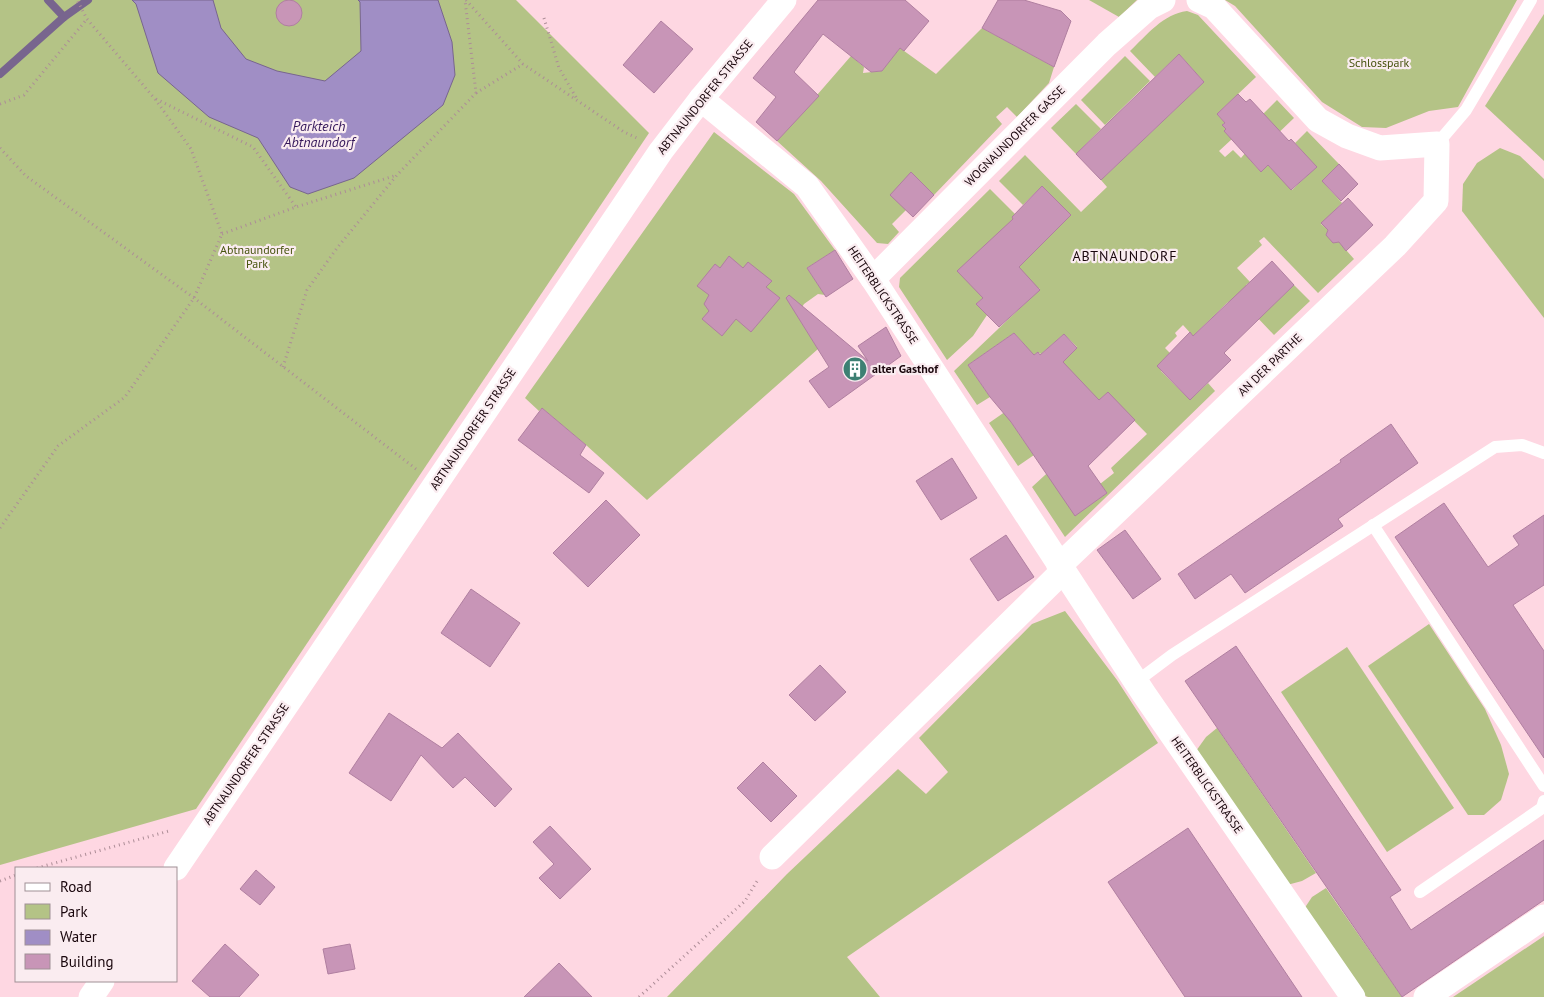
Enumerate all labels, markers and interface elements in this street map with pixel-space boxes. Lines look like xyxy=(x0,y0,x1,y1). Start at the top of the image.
street label: ABTNAUNDORFER STRASSE xyxy=(654,36,756,157)
park label: Schlosspark xyxy=(1349,55,1410,70)
street label: WOGNAUNDORFER GASSE xyxy=(961,82,1068,189)
water label: Parkteich Abtnaundorf xyxy=(283,117,357,151)
park label: Abtnaundorfer Park xyxy=(220,242,294,271)
street label: HEITERBLICKSTRASSE xyxy=(845,243,922,347)
district label: ABTNAUNDORF xyxy=(1072,247,1178,265)
street label: AN DER PARTHE xyxy=(1234,330,1305,399)
building icon: alter Gasthof xyxy=(842,356,868,382)
place label: alter Gasthof xyxy=(872,361,939,376)
street label: ABTNAUNDORFER STRASSE xyxy=(426,365,519,492)
street label: ABTNAUNDORFER STRASSE xyxy=(199,700,292,827)
street label: HEITERBLICKSTRASSE xyxy=(1168,733,1247,836)
legend xyxy=(15,867,178,982)
text: Road xyxy=(60,877,92,896)
text: Park xyxy=(60,902,88,921)
text: Water xyxy=(60,927,97,946)
text: Building xyxy=(60,952,114,971)

